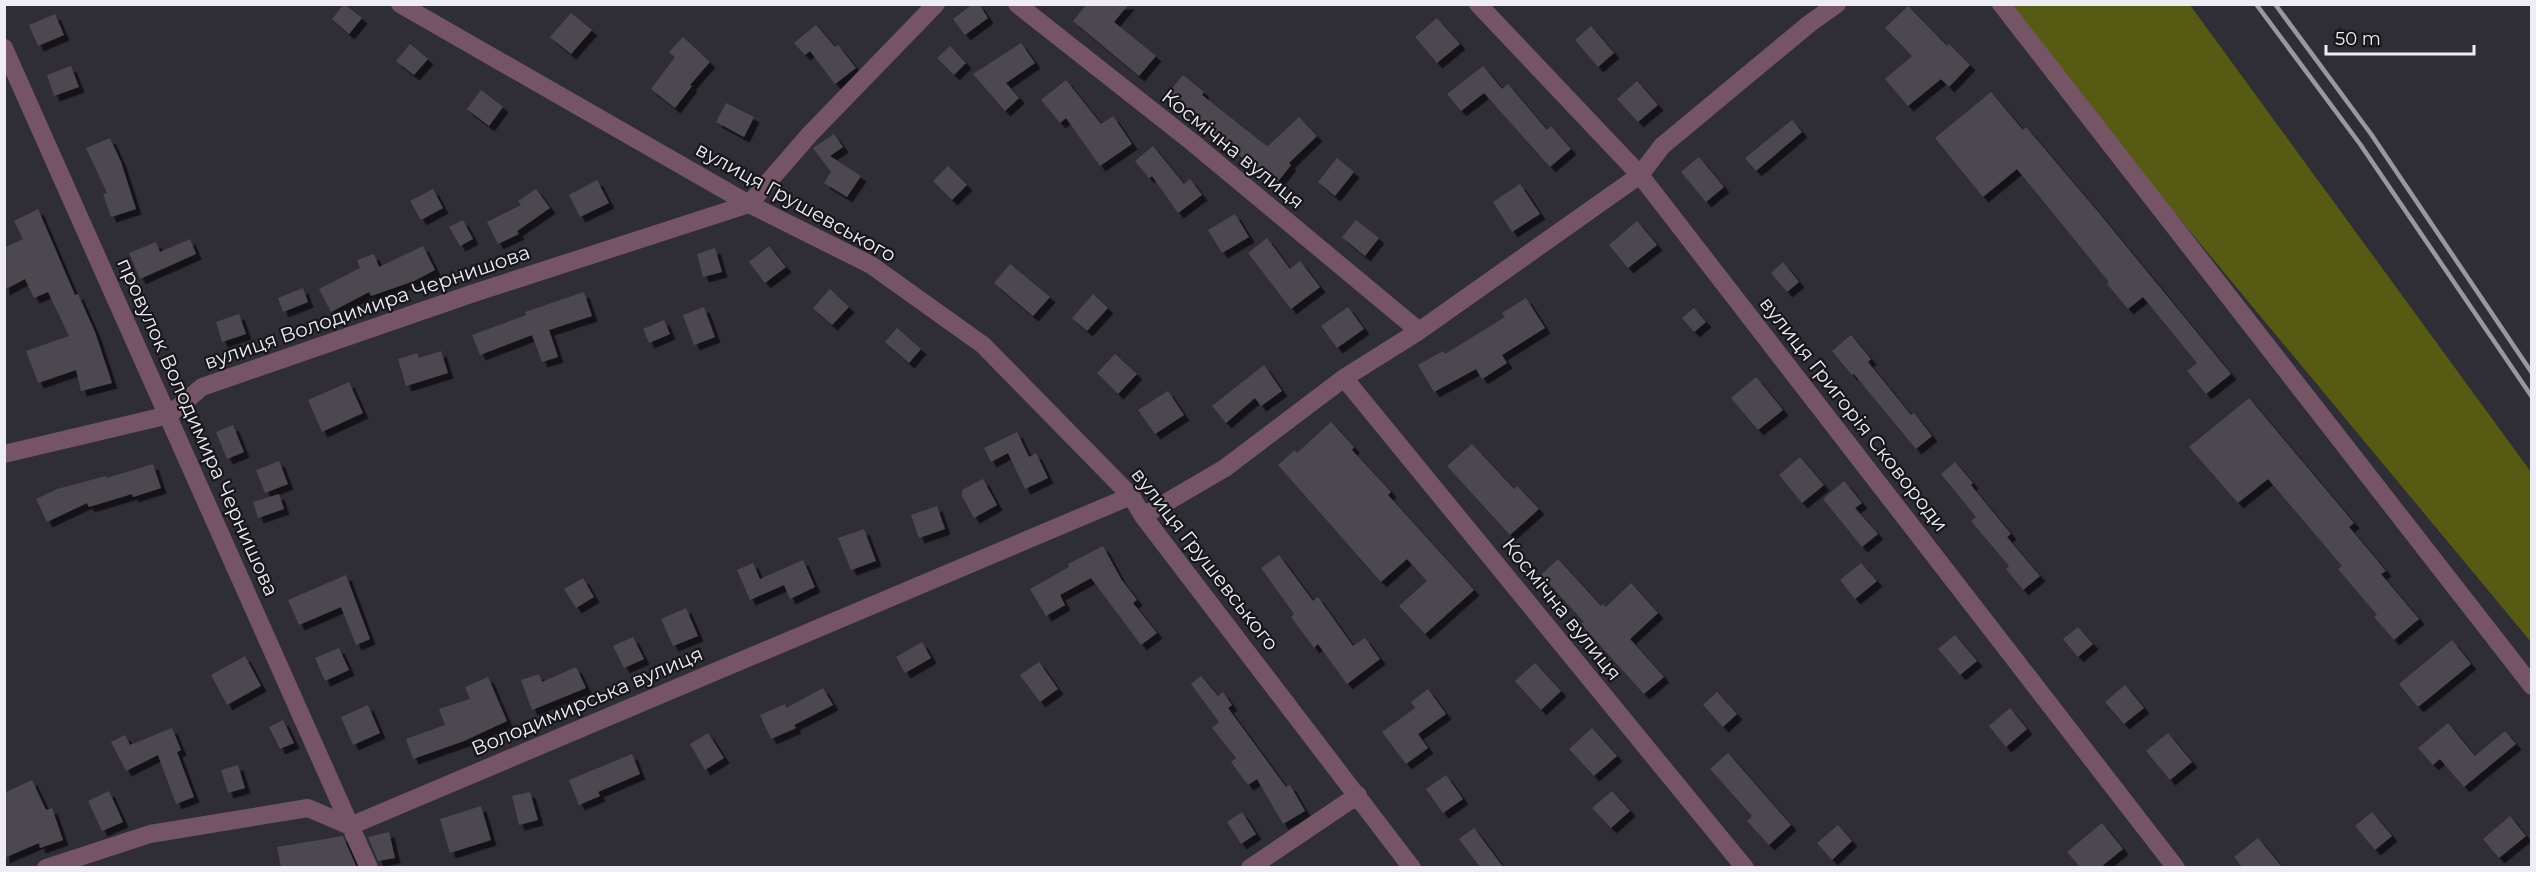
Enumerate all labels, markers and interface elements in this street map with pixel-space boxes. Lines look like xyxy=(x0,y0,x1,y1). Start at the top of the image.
scale bar xyxy=(2326,18,2474,56)
text: 50 m xyxy=(2335,28,2381,50)
street label: Космічна вулиця xyxy=(1157,84,1309,214)
street label: вулиця Грушевського xyxy=(692,137,900,267)
street label: вулиця Володимира Чернишова xyxy=(201,240,533,374)
street label: провулок Володимира Чернишова xyxy=(112,254,284,600)
street label: вулиця Григорія Сковороди xyxy=(1755,292,1953,536)
street label: вулиця Грушевського xyxy=(1126,463,1284,655)
street label: Космічна вулиця xyxy=(1497,533,1627,685)
street label: Володимирська вулиця xyxy=(468,641,706,761)

